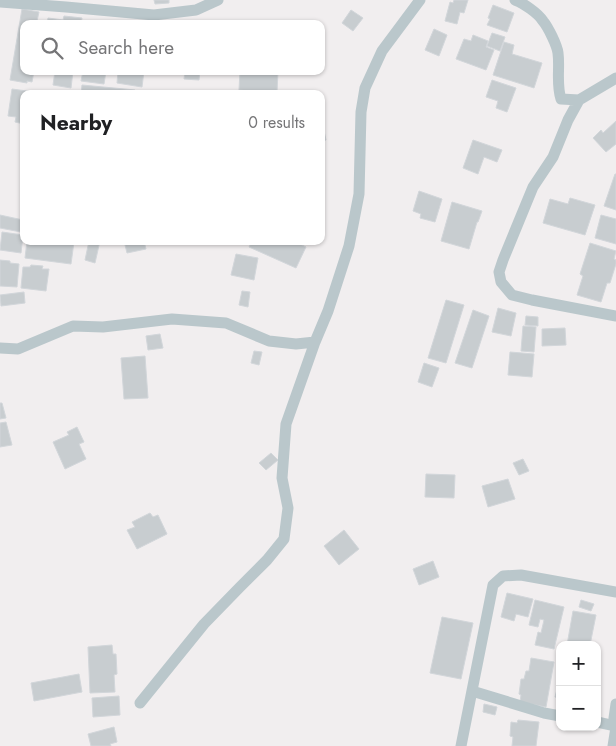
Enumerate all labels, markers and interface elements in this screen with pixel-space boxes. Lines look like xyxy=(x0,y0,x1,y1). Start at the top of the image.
search box xyxy=(20,20,325,75)
icon: search xyxy=(38,34,66,62)
text: Search here xyxy=(78,34,174,61)
text: Nearby xyxy=(40,108,112,138)
text: 0 results xyxy=(248,111,305,134)
map controls xyxy=(556,641,601,731)
button: + xyxy=(556,641,601,686)
button: − xyxy=(556,686,601,731)

